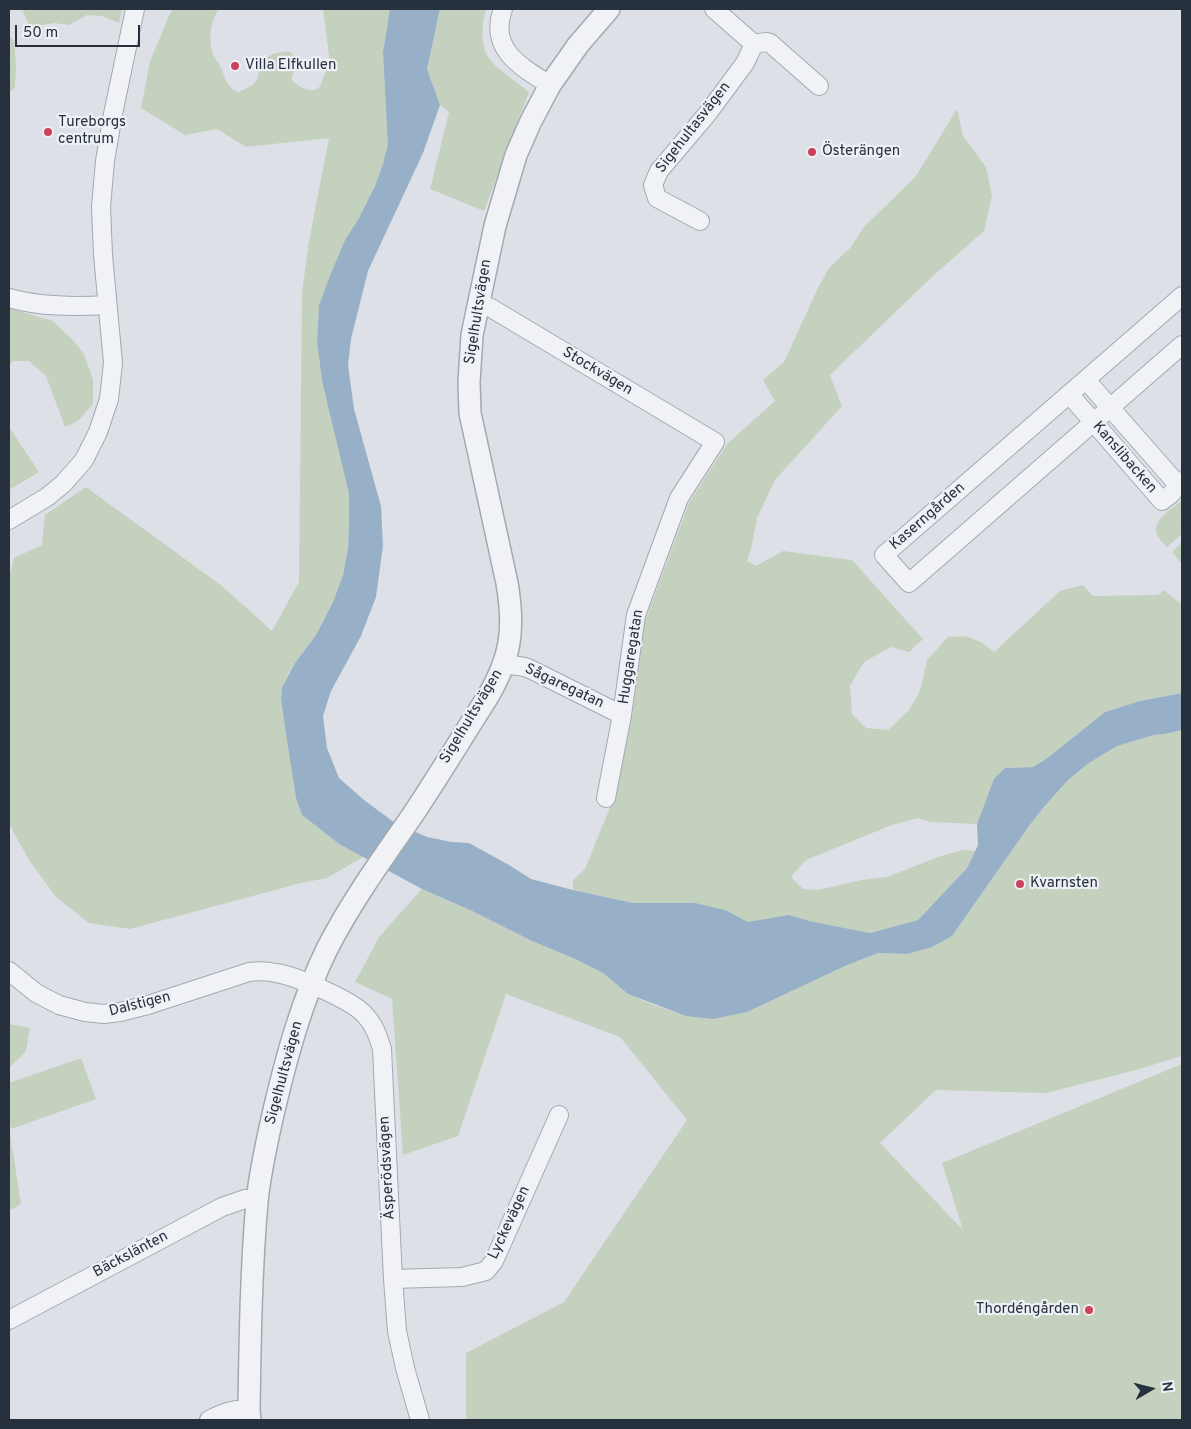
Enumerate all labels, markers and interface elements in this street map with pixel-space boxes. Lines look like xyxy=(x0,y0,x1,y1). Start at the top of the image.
scale bar xyxy=(18,15,142,47)
text: 50 m xyxy=(23,24,58,43)
place label: Villa Elfkullen xyxy=(245,57,336,75)
marker: Villa Elfkullen xyxy=(229,60,241,72)
street label: Sigehultasvägen xyxy=(653,79,735,177)
place label: Tureborgs centrum xyxy=(58,114,126,149)
marker: Tureborgs centrum xyxy=(42,126,54,138)
place label: Österängen xyxy=(822,143,900,161)
marker: Österängen xyxy=(806,146,818,158)
street label: Sigelhultsvägen xyxy=(462,258,496,366)
street label: Stockvägen xyxy=(559,344,635,400)
street label: Kanslibacken xyxy=(1088,418,1160,498)
street label: Kaserngården xyxy=(887,479,969,555)
street label: Huggaregatan xyxy=(616,608,648,706)
street label: Sågaregatan xyxy=(521,661,607,713)
street label: Sigelhultsvägen xyxy=(437,667,507,767)
place label: Kvarnsten xyxy=(1030,875,1098,893)
marker: Kvarnsten xyxy=(1014,878,1026,890)
street label: Dalstigen xyxy=(107,989,173,1021)
street label: Sigelhultsvägen xyxy=(263,1019,307,1127)
street label: Äsperödsvägen xyxy=(376,1116,400,1220)
street label: Lyckevägen xyxy=(485,1184,535,1262)
street label: Bäckslänten xyxy=(91,1228,171,1282)
place label: Thordéngården xyxy=(976,1301,1079,1319)
marker: Thordéngården xyxy=(1083,1304,1095,1316)
north arrow xyxy=(1126,1364,1176,1414)
text: N xyxy=(1157,1381,1175,1393)

